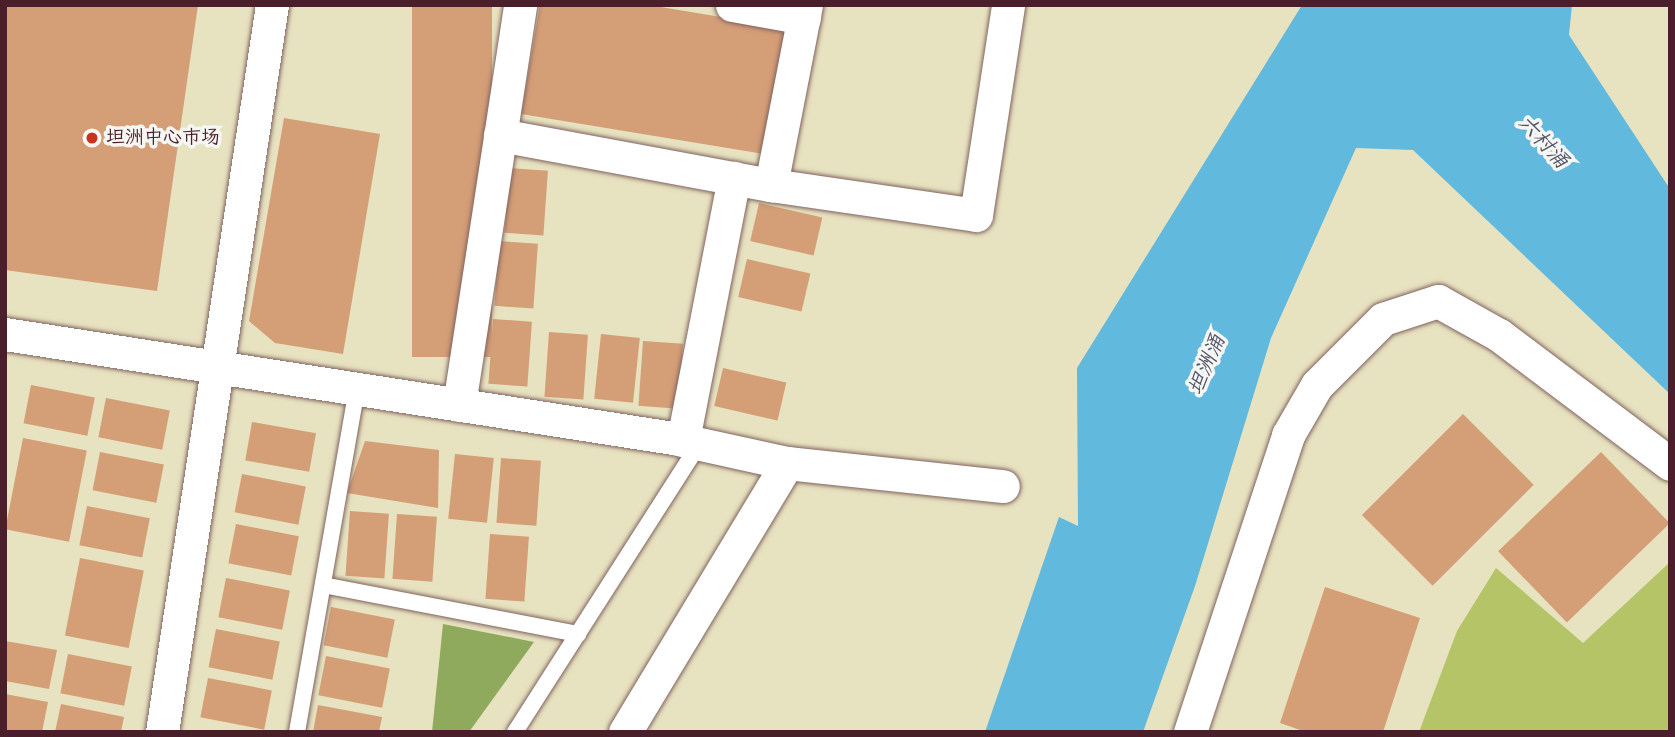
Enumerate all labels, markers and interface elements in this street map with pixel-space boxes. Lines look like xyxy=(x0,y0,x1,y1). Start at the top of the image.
water label: 六村涌 xyxy=(1512,110,1574,174)
place label: 坦洲中心市场 xyxy=(106,127,220,149)
marker: 坦洲中心市场 xyxy=(84,130,100,146)
water label: 坦洲涌 xyxy=(1183,331,1231,399)

